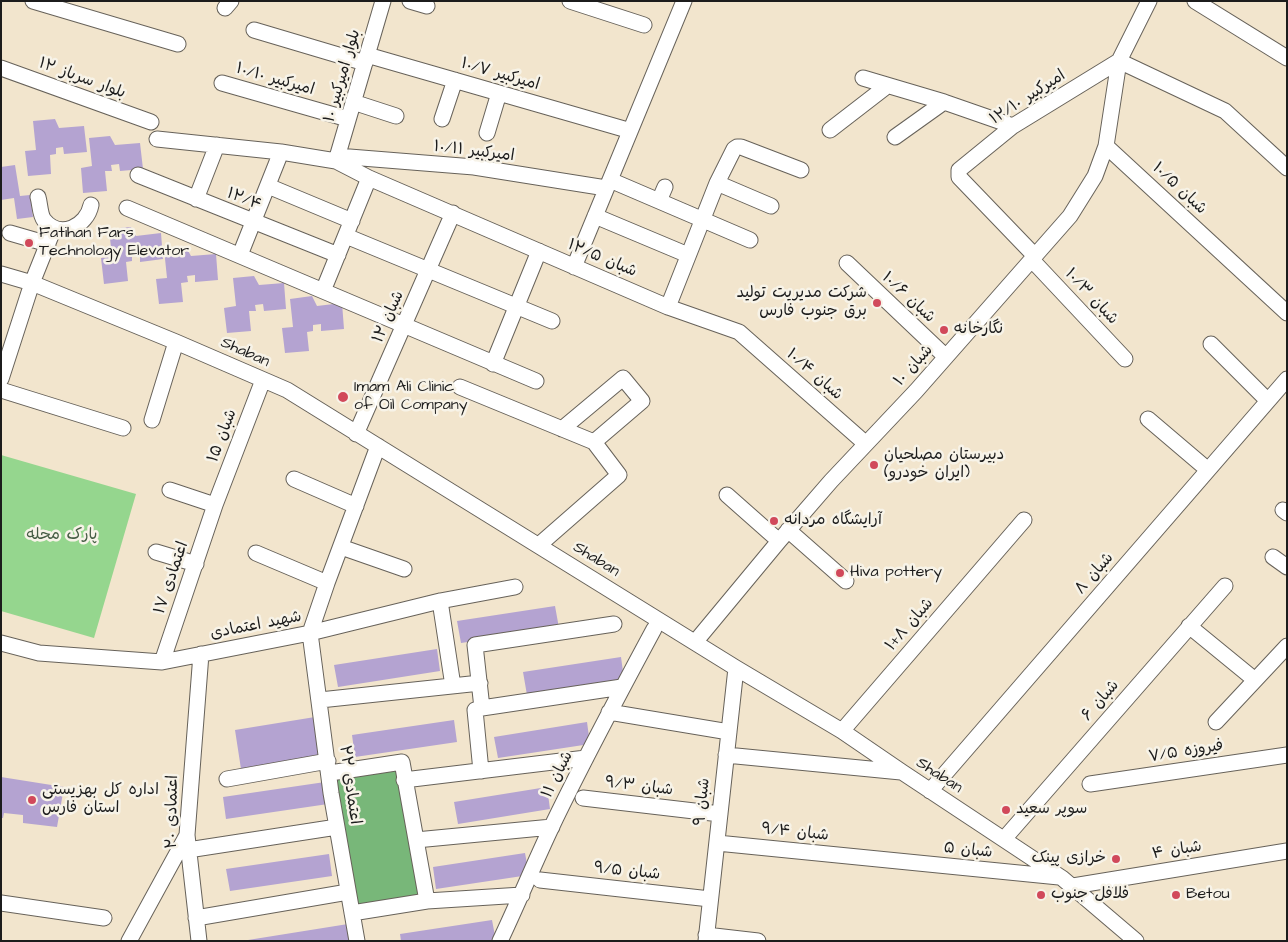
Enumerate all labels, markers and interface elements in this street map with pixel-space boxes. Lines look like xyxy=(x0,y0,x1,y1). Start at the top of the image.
street label: ۱۰ بلوار امیرکبیر xyxy=(321,27,365,125)
street label: ۱۲ بلوار سرباز xyxy=(36,54,128,104)
street label: ۱۰/۷ امیرکبیر xyxy=(458,55,542,95)
street label: ۱۰/۱۰ امیرکبیر xyxy=(234,60,316,100)
street label: ۱۲/۱۰ امیرکبیر xyxy=(987,66,1069,130)
street label: ۱۰/۱۱ امیرکبیر xyxy=(433,138,515,166)
street label: ۱۰/۵ شبان xyxy=(1148,159,1210,219)
street label: ۱۲/۴ xyxy=(224,184,264,216)
place label: Fatihan Fars Technology Elevator xyxy=(39,224,189,262)
street label: ۱۲/۵ شبان xyxy=(565,236,639,282)
marker: Fatihan Fars Technology Elevator xyxy=(23,237,35,249)
street label: ۱۰/۳ شبان xyxy=(1060,265,1122,329)
street label: ۱۰/۶ شبان xyxy=(877,268,939,328)
place label: شرکت مدیریت تولید برق جنوب فارس xyxy=(737,284,867,322)
street label: ۱۲ شبان xyxy=(369,288,409,346)
marker: شرکت مدیریت تولید برق جنوب فارس xyxy=(871,297,883,309)
place label: نگارخانه xyxy=(954,320,1003,340)
marker: نگارخانه xyxy=(938,324,950,336)
street label: Shaban xyxy=(218,334,272,372)
street label: ۱۰ شبان xyxy=(890,341,938,391)
street label: ۱۰/۴ شبان xyxy=(782,345,846,405)
place label: Imam Ali Clinic of Oil Company xyxy=(354,378,468,416)
marker: Imam Ali Clinic of Oil Company xyxy=(336,390,350,404)
street label: ۱۵ شبان xyxy=(204,407,242,465)
place label: دبیرستان مصلحیان (ایران خودرو) xyxy=(884,446,1004,484)
marker: دبیرستان مصلحیان (ایران خودرو) xyxy=(868,459,880,471)
place label: آرایشگاه مردانه xyxy=(784,511,882,531)
marker: آرایشگاه مردانه xyxy=(768,515,780,527)
park label: پارک محله xyxy=(27,526,97,546)
street label: Shaban xyxy=(569,538,623,582)
street label: ۱۷ اعتمادی xyxy=(151,539,193,617)
street label: ۸ شبان xyxy=(1072,549,1118,599)
place label: Hiva pottery xyxy=(850,563,942,583)
marker: Hiva pottery xyxy=(834,567,846,579)
street label: ۱+۸ شبان xyxy=(882,595,938,655)
street label: شهید اعتمادی xyxy=(209,608,303,644)
street label: ۶ شبان xyxy=(1078,677,1124,725)
street label: ۷/۵ فیروزه xyxy=(1147,737,1225,767)
street label: ۲۲ اعتمادی xyxy=(334,744,364,826)
street label: ۱۱ شبان xyxy=(538,748,578,802)
street label: Shaban xyxy=(912,754,966,798)
street label: ۹/۳ شبان xyxy=(604,773,674,801)
street label: ۲۰ اعتمادی xyxy=(163,775,183,849)
street label: ۹ شبان xyxy=(691,777,715,827)
place label: اداره کل بهزیستی استان فارس xyxy=(42,781,159,819)
marker: اداره کل بهزیستی استان فارس xyxy=(26,794,38,806)
place label: سوپر سعید xyxy=(1016,800,1087,820)
marker: سوپر سعید xyxy=(1000,804,1012,816)
street label: ۹/۴ شبان xyxy=(760,820,830,846)
street label: ۴ شبان xyxy=(1151,838,1203,864)
street label: ۵ شبان xyxy=(942,839,994,863)
place label: خرازی پینک xyxy=(1031,849,1106,869)
marker: خرازی پینک xyxy=(1110,853,1122,865)
street label: ۹/۵ شبان xyxy=(593,859,661,885)
place label: فلافل جنوب xyxy=(1051,885,1129,905)
place label: Betou xyxy=(1186,885,1230,905)
marker: فلافل جنوب xyxy=(1035,889,1047,901)
marker: Betou xyxy=(1170,889,1182,901)

